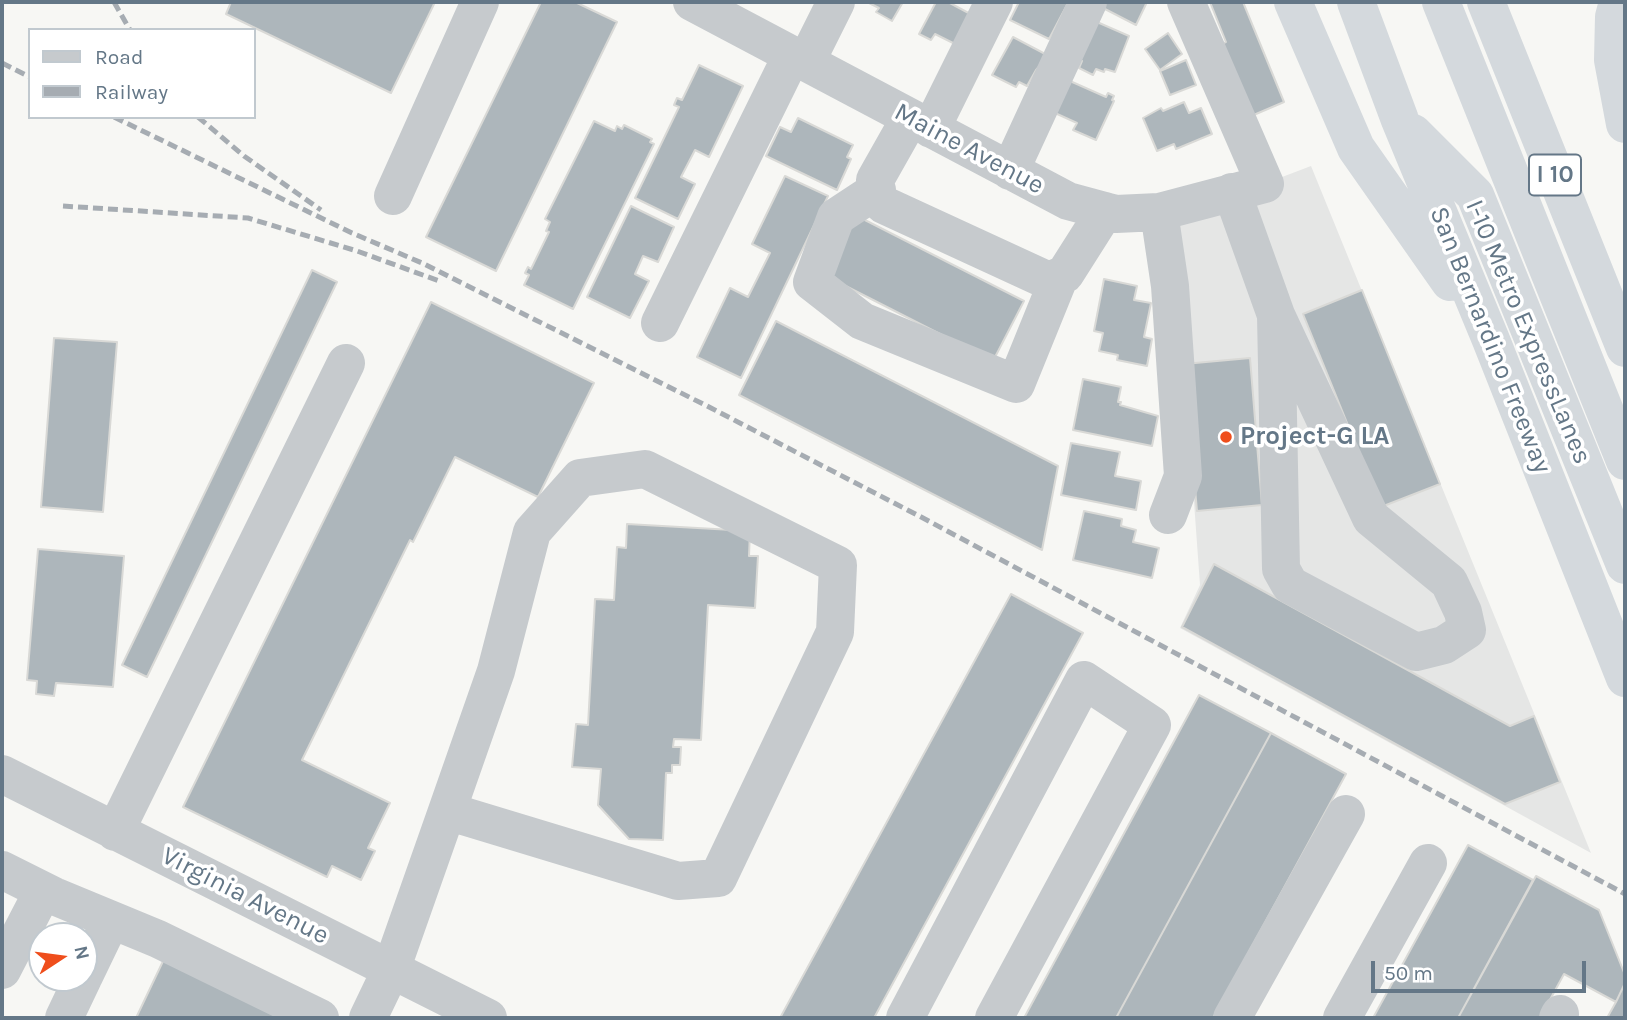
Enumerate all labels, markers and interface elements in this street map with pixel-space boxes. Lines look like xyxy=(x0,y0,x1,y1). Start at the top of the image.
legend xyxy=(28,28,256,119)
text: Road xyxy=(95,45,143,69)
text: Railway xyxy=(95,80,168,104)
street label: Maine Avenue xyxy=(889,97,1049,201)
road number: I 10 xyxy=(1529,154,1581,196)
street label: I-10 Metro ExpressLanes xyxy=(1458,195,1598,469)
street label: San Bernardino Freeway xyxy=(1422,202,1558,478)
place label: Project-G LA xyxy=(1240,421,1390,453)
marker: Project-G LA xyxy=(1218,429,1234,445)
street label: Virginia Avenue xyxy=(156,840,334,952)
north arrow xyxy=(28,922,98,992)
text: N xyxy=(69,944,94,962)
scale bar xyxy=(1375,946,1590,990)
text: 50 m xyxy=(1384,961,1433,985)

